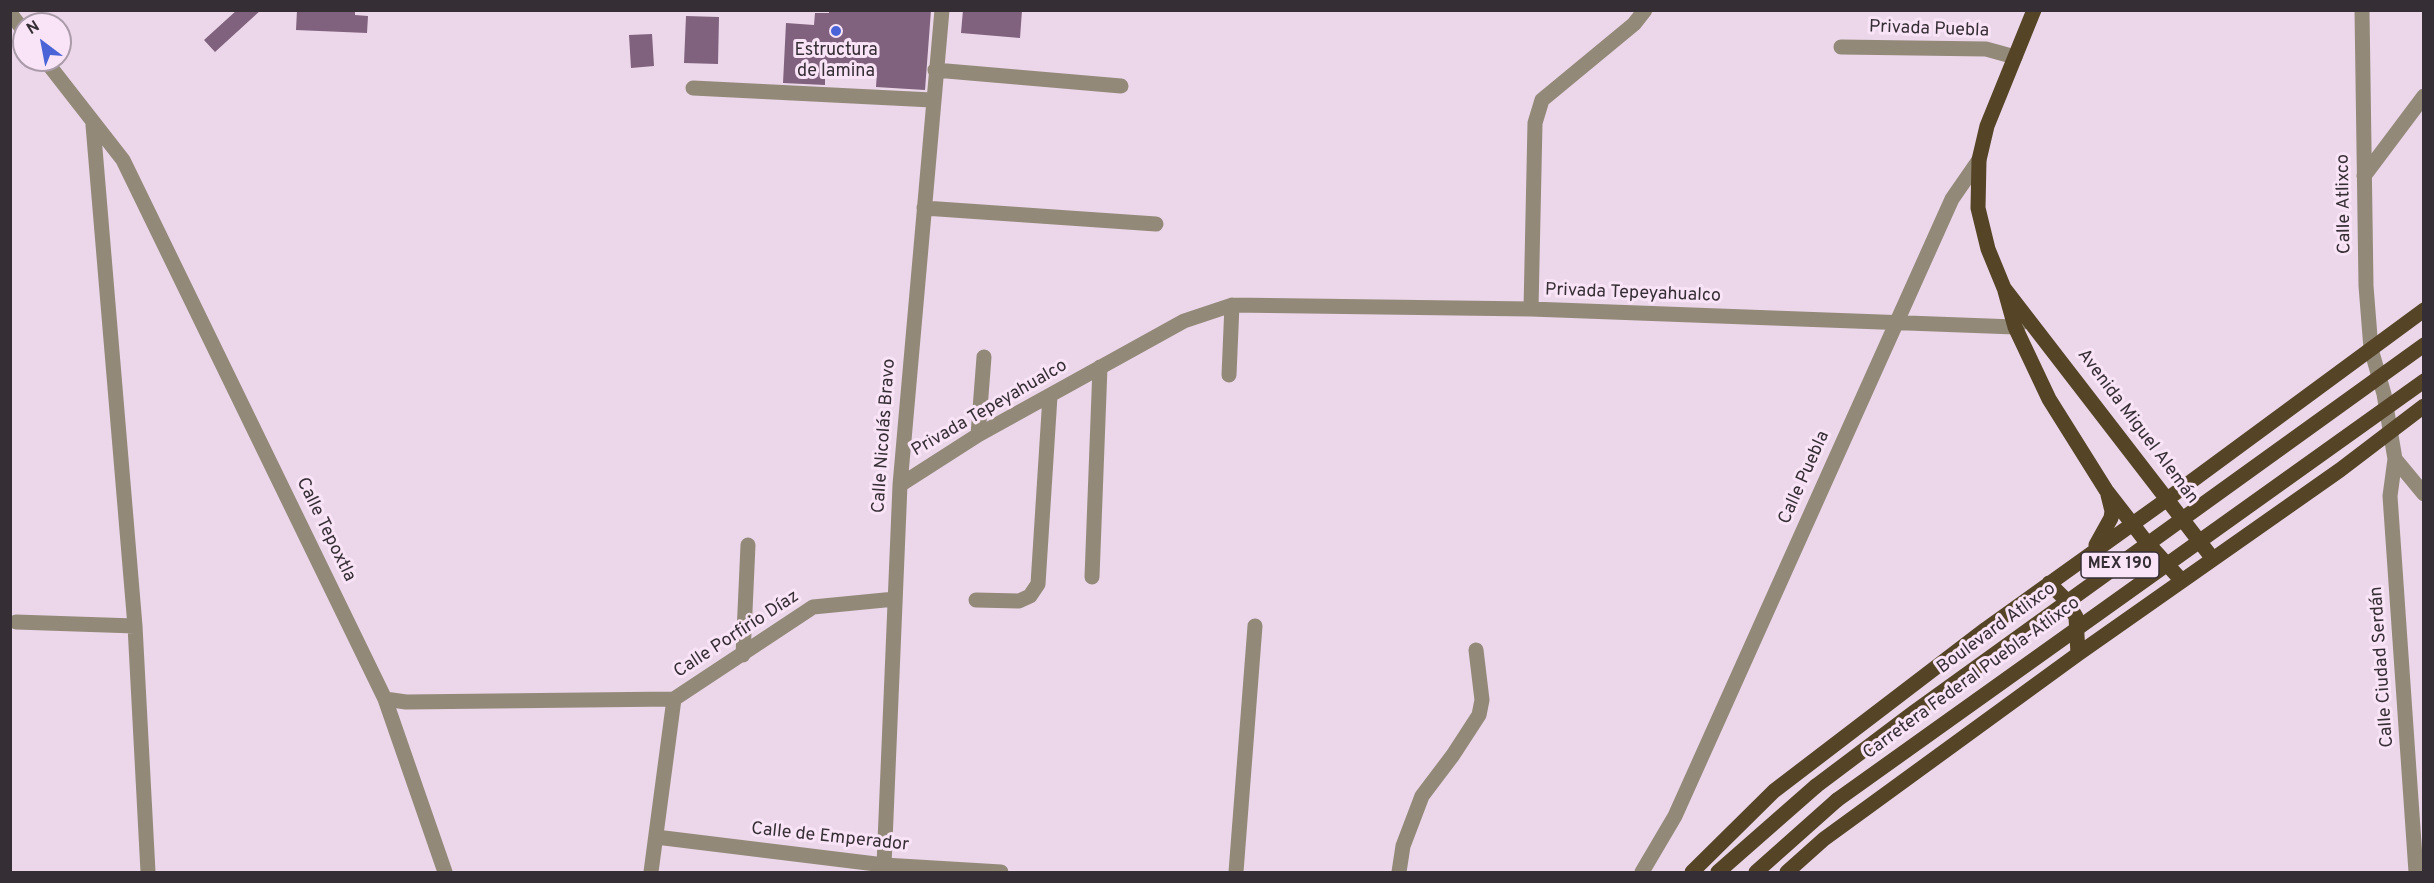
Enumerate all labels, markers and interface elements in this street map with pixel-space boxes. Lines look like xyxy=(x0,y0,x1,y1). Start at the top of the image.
north arrow xyxy=(12,12,72,72)
text: N xyxy=(23,17,44,40)
street label: Privada Puebla xyxy=(1868,17,1990,43)
marker: Estructura de lamina xyxy=(829,24,843,38)
place label: Estructura de lamina xyxy=(794,40,878,82)
street label: Calle Atlixco xyxy=(2333,154,2357,254)
street label: Privada Tepeyahualco xyxy=(1545,280,1721,308)
street label: Avenida Miguel Alemán xyxy=(2072,345,2202,509)
street label: Privada Tepeyahualco xyxy=(908,356,1072,462)
street label: Calle Nicolás Bravo xyxy=(869,358,901,514)
street label: Calle Puebla xyxy=(1775,428,1835,528)
street label: Calle Tepoxtla xyxy=(291,474,359,586)
road number: MEX 190 xyxy=(2081,552,2159,578)
street label: Boulevard Atlixco xyxy=(1933,579,2061,679)
street label: Calle Ciudad Serdán xyxy=(2367,586,2399,748)
street label: Calle Porfirio Díaz xyxy=(670,587,804,683)
street label: Carretera Federal Puebla-Atlixco xyxy=(1859,593,2085,765)
street label: Calle de Emperador xyxy=(750,819,910,857)

